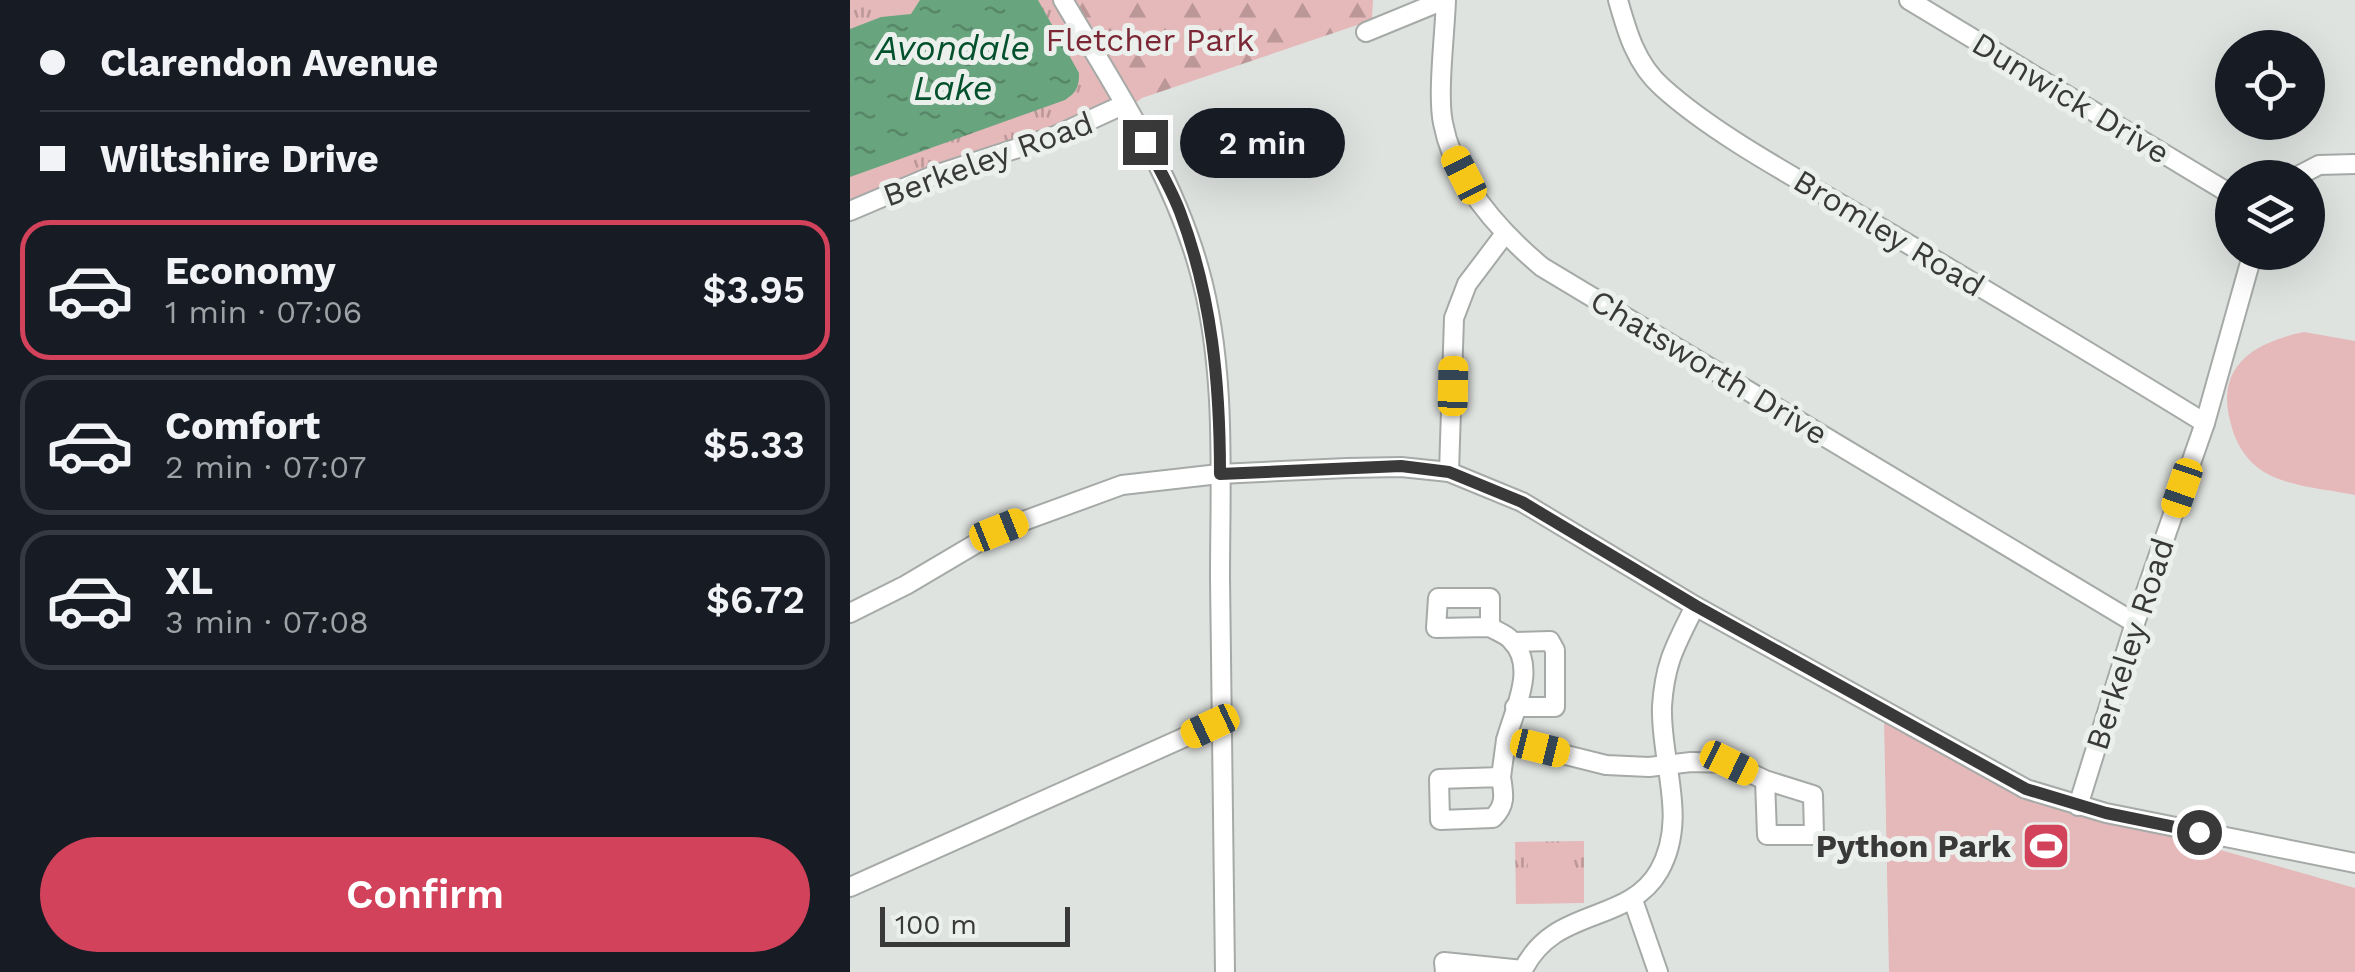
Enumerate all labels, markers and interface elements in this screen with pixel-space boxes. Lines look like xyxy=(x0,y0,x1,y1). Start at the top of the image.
park label: Fletcher Park xyxy=(1046,21,1254,59)
street label: Dunwick Drive xyxy=(1965,24,2177,172)
water label: Avondale Lake xyxy=(874,27,1030,109)
map controls xyxy=(2215,30,2325,270)
button: locate xyxy=(2215,30,2325,140)
text: Clarendon Avenue xyxy=(100,41,438,85)
street label: Berkeley Road xyxy=(878,103,1098,215)
callout: 2 min xyxy=(1180,107,1345,177)
route end xyxy=(1123,120,1168,165)
text: 2 min xyxy=(1219,124,1306,162)
text: Wiltshire Drive xyxy=(100,137,379,181)
car xyxy=(1437,141,1491,209)
button: layers xyxy=(2215,160,2325,270)
street label: Bromley Road xyxy=(1787,161,1991,305)
icon: car xyxy=(45,245,135,335)
text: Economy xyxy=(165,249,336,293)
text: $3.95 xyxy=(702,268,805,312)
street label: Chatsworth Drive xyxy=(1584,281,1834,453)
text: 1 min · 07:06 xyxy=(165,293,362,331)
car xyxy=(1437,356,1469,416)
icon: car xyxy=(45,400,135,490)
text: Comfort xyxy=(165,404,320,448)
text: $5.33 xyxy=(703,423,805,467)
text: 2 min · 07:07 xyxy=(165,448,366,486)
car xyxy=(2158,455,2206,521)
car xyxy=(966,505,1032,555)
street label: Berkeley Road xyxy=(2078,533,2182,755)
icon: car xyxy=(45,555,135,645)
text: XL xyxy=(165,559,213,603)
text: $6.72 xyxy=(706,578,805,622)
text: 3 min · 07:08 xyxy=(165,603,369,641)
car xyxy=(1176,700,1244,752)
car xyxy=(1507,726,1573,770)
car xyxy=(1695,736,1763,790)
route start xyxy=(2177,810,2222,855)
sports icon: Python Park xyxy=(2020,820,2072,872)
place label: Python Park xyxy=(1816,827,2011,865)
button: Confirm xyxy=(40,837,810,952)
scale bar xyxy=(880,902,1070,946)
text: 100 m xyxy=(895,908,977,941)

